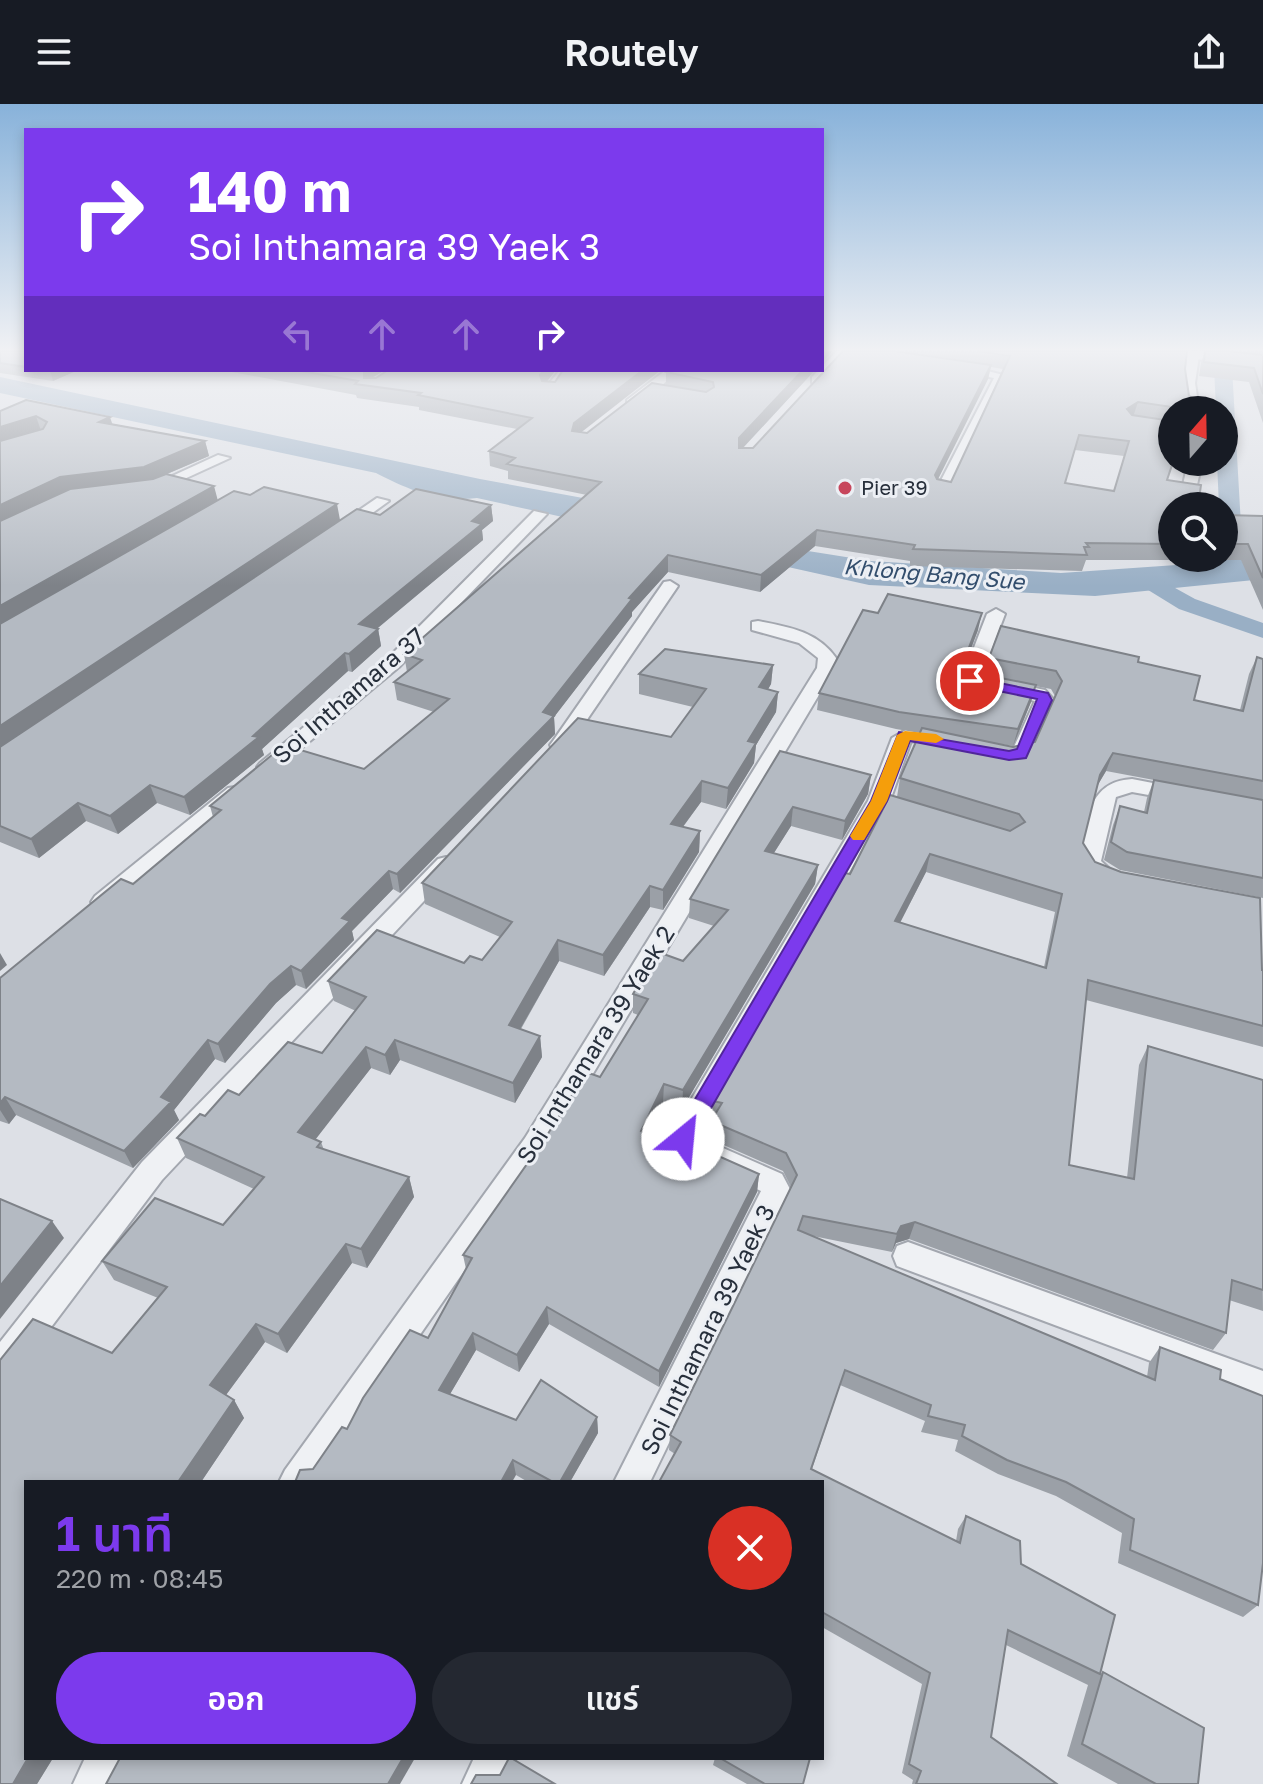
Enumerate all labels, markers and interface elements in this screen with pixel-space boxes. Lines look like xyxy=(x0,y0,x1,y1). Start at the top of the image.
icon: menu xyxy=(32,30,76,74)
icon: share xyxy=(1187,30,1231,74)
text: Routely xyxy=(564,31,699,74)
text: 140 m xyxy=(188,157,351,224)
icon: right xyxy=(56,160,160,264)
text: Soi Inthamara 39 Yaek 3 xyxy=(188,225,600,268)
icon: left xyxy=(276,312,320,356)
icon: ahead xyxy=(360,312,404,356)
icon: ahead xyxy=(444,312,488,356)
icon: right xyxy=(528,312,572,356)
north arrow xyxy=(1158,396,1238,476)
map controls xyxy=(1158,396,1238,572)
place label: Pier 39 xyxy=(861,475,928,499)
marker: Pier 39 xyxy=(836,479,854,497)
button: search xyxy=(1158,492,1238,572)
water label: Khlong Bang Sue xyxy=(843,552,1028,595)
street label: Soi Inthamara 37 xyxy=(266,621,430,769)
pin xyxy=(936,647,1004,715)
icon: arrive xyxy=(948,659,992,703)
street label: Soi Inthamara 39 Yaek 2 xyxy=(510,920,680,1168)
position arrow xyxy=(641,1097,725,1181)
street label: Soi Inthamara 39 Yaek 3 xyxy=(633,1200,780,1459)
text: 1 นาที xyxy=(56,1504,173,1562)
button: close xyxy=(708,1506,792,1590)
text: 220 m · 08:45 xyxy=(56,1563,223,1594)
button: ออก xyxy=(56,1652,416,1744)
button: แชร์ xyxy=(432,1652,792,1744)

